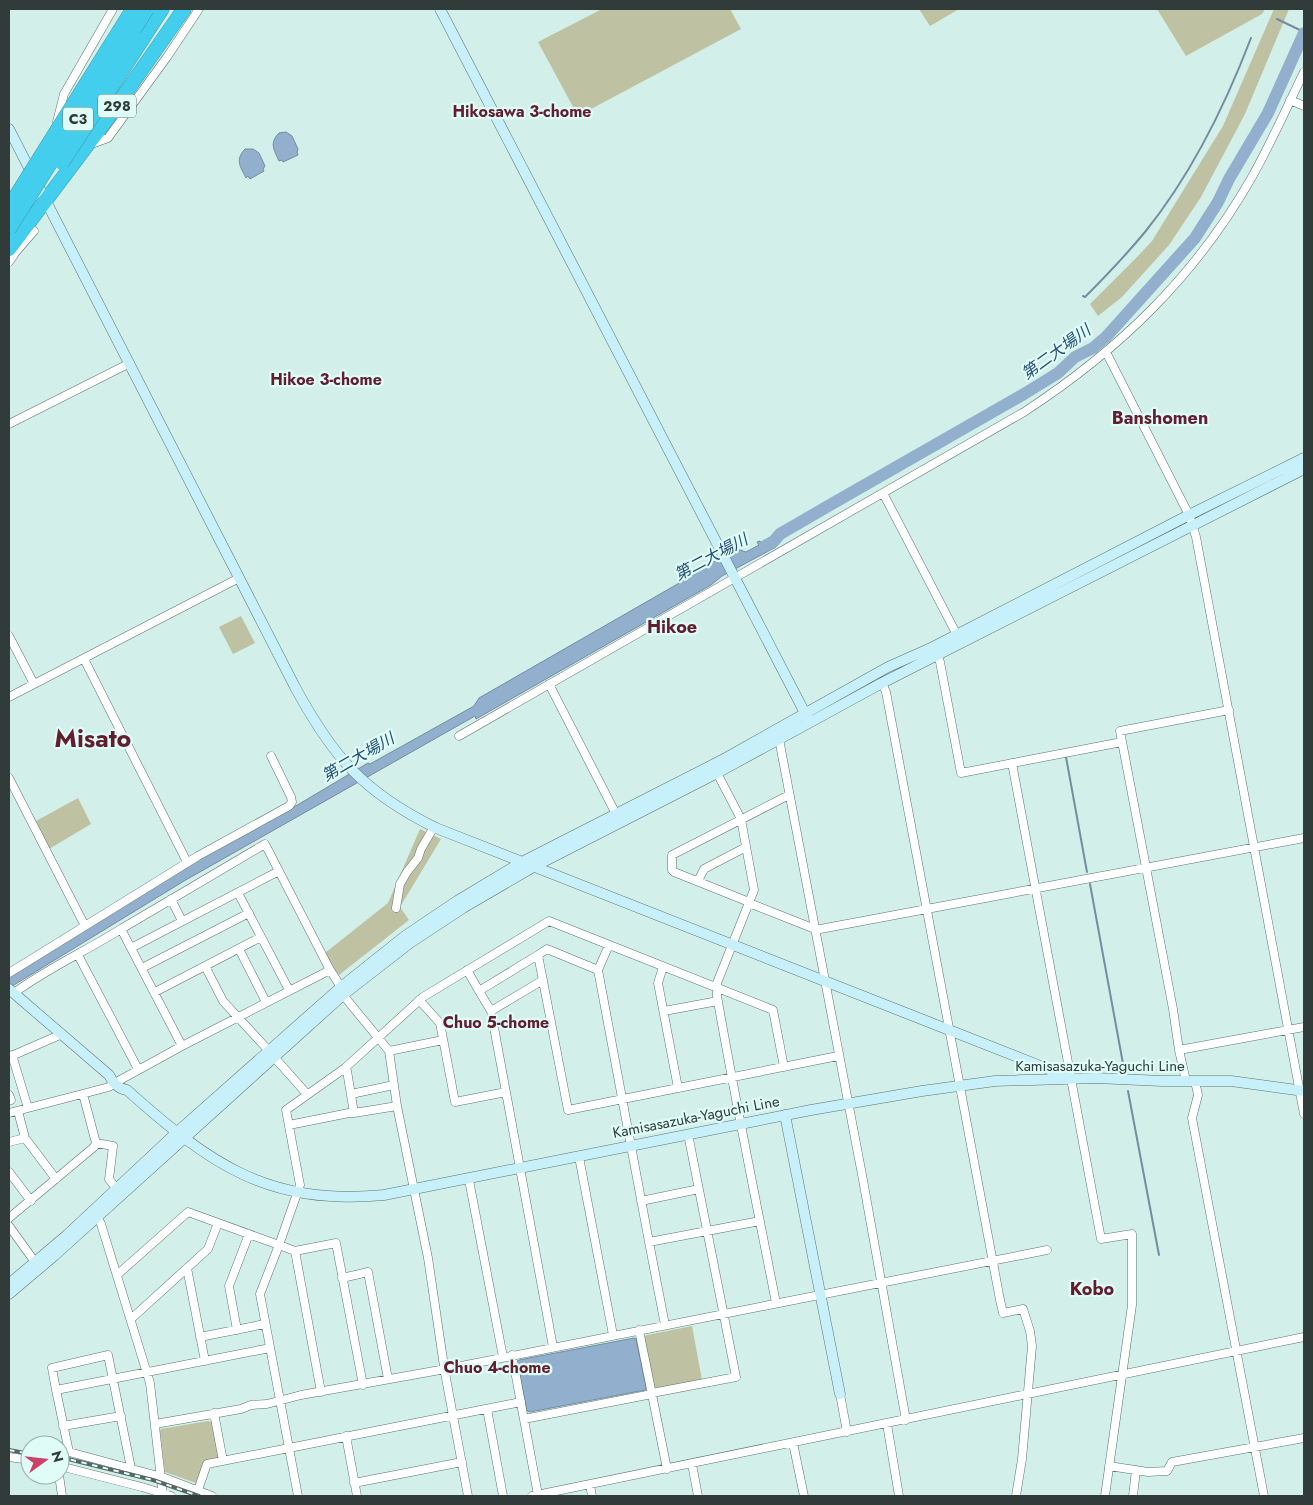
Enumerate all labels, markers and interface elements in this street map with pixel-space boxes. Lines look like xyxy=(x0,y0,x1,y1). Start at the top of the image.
road number: 298 xyxy=(98,94,136,118)
district label: Hikosawa 3-chome xyxy=(452,100,592,123)
road number: C3 xyxy=(63,108,93,130)
water label: 第二大場川 xyxy=(1017,318,1097,385)
district label: Hikoe 3-chome xyxy=(270,368,382,391)
district label: Banshomen xyxy=(1112,405,1208,431)
water label: 第二大場川 xyxy=(670,527,753,586)
district label: Hikoe xyxy=(647,614,697,640)
district label: Misato xyxy=(55,720,131,756)
water label: 第二大場川 xyxy=(318,726,400,787)
district label: Chuo 5-chome xyxy=(443,1011,549,1034)
street label: Kamisasazuka-Yaguchi Line xyxy=(1015,1055,1185,1077)
street label: Kamisasazuka-Yaguchi Line xyxy=(611,1090,782,1144)
district label: Kobo xyxy=(1070,1276,1115,1302)
district label: Chuo 4-chome xyxy=(443,1356,551,1379)
north arrow xyxy=(20,1435,70,1485)
text: N xyxy=(46,1449,69,1465)

